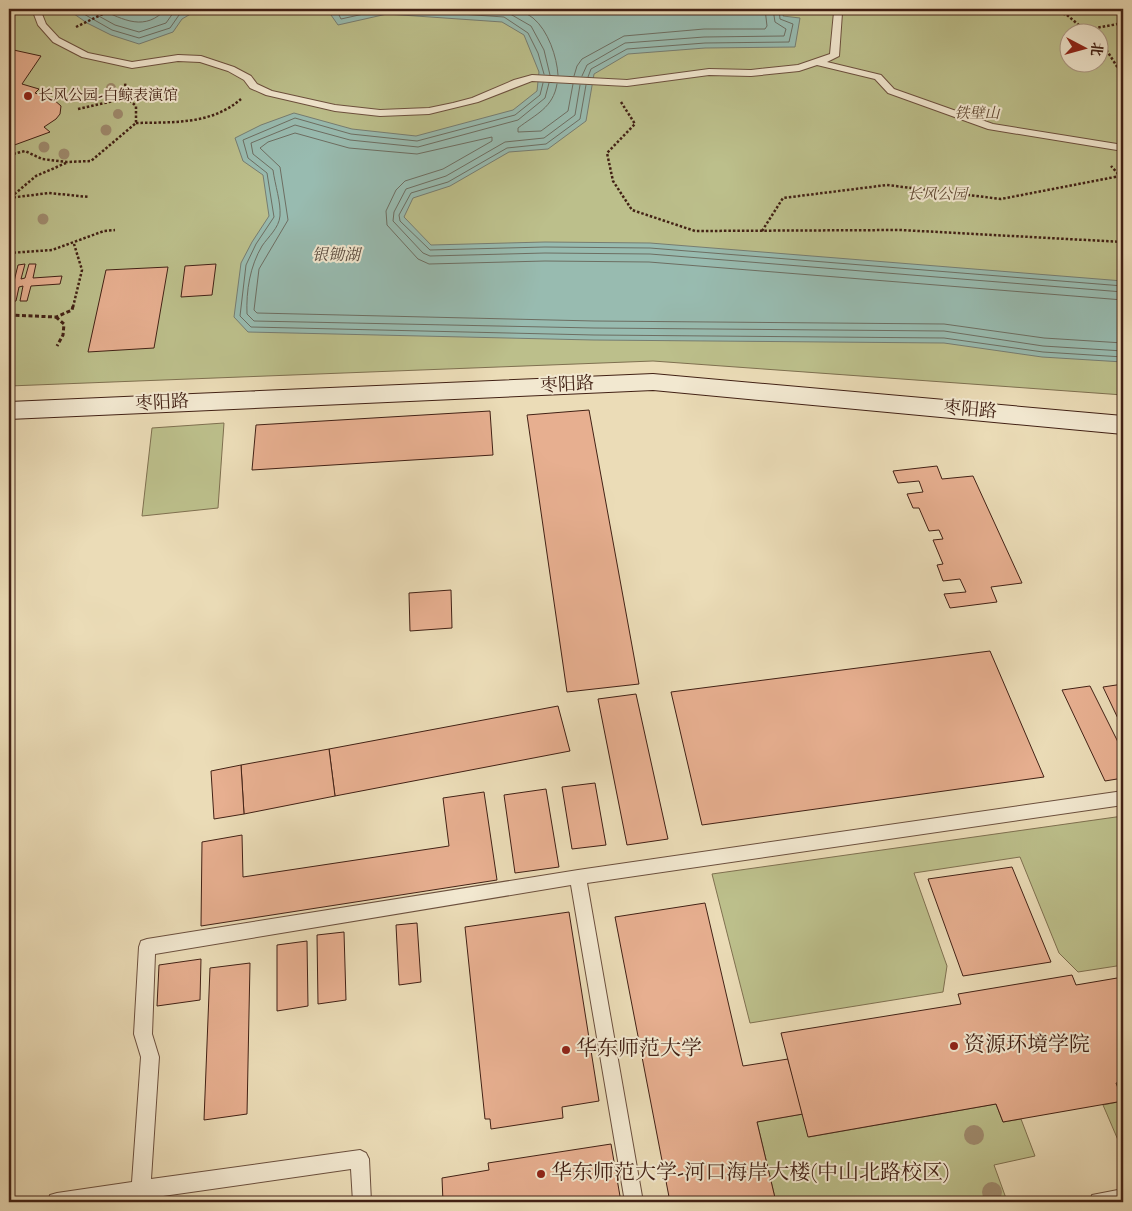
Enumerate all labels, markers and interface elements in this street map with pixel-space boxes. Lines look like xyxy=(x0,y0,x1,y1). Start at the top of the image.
north arrow xyxy=(1060,22,1110,72)
text: 北 xyxy=(1084,41,1106,57)
place label: 长风公园-白鲸表演馆 xyxy=(38,86,178,107)
marker: 长风公园-白鲸表演馆 xyxy=(22,90,34,102)
park label: 铁壁山 xyxy=(954,104,1001,125)
park label: 长风公园 xyxy=(907,185,969,206)
water label: 银锄湖 xyxy=(312,245,363,268)
street label: 枣阳路 xyxy=(539,372,595,400)
street label: 枣阳路 xyxy=(134,390,190,418)
street label: 枣阳路 xyxy=(942,396,998,426)
place label: 资源环境学院 xyxy=(964,1031,1090,1061)
place label: 华东师范大学 xyxy=(576,1035,702,1065)
marker: 资源环境学院 xyxy=(948,1040,960,1052)
marker: 华东师范大学 xyxy=(560,1044,572,1056)
place label: 华东师范大学-河口海岸大楼(中山北路校区) xyxy=(551,1159,950,1189)
marker: 华东师范大学-河口海岸大楼(中山北路校区) xyxy=(535,1168,547,1180)

